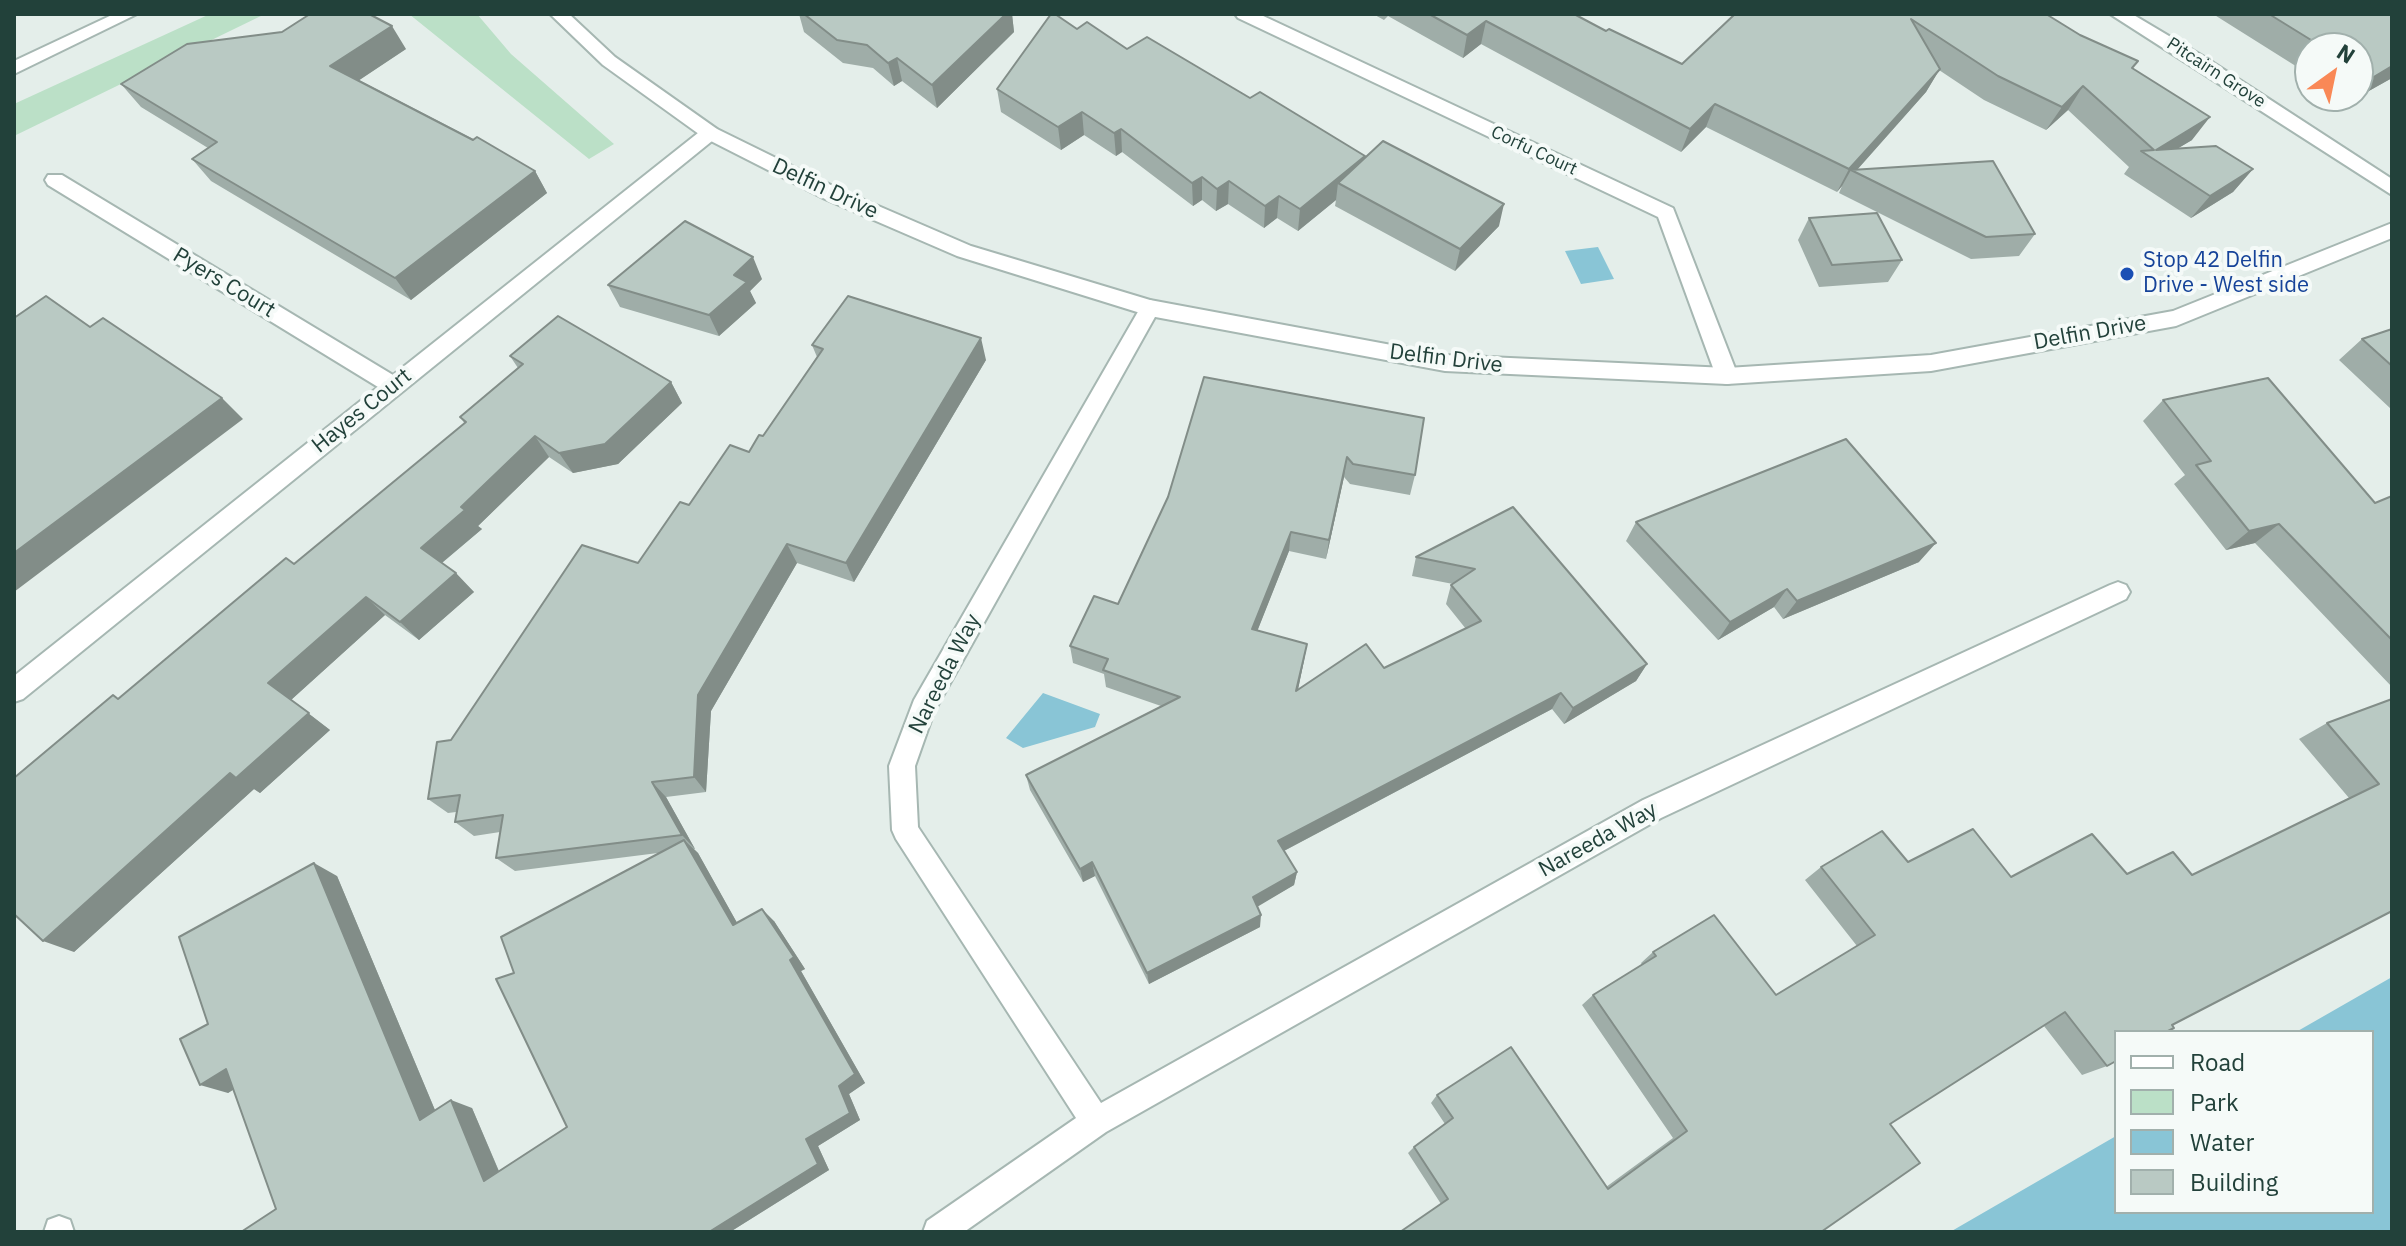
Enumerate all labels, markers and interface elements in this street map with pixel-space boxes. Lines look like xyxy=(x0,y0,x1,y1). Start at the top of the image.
north arrow xyxy=(2294,32,2374,112)
street label: Pitcairn Grove xyxy=(2163,33,2269,113)
text: N xyxy=(2332,37,2361,70)
street label: Corfu Court xyxy=(1487,122,1581,180)
street label: Delfin Drive xyxy=(768,153,882,225)
street label: Pyers Court xyxy=(168,242,280,324)
place label: Stop 42 Delfin Drive - West side xyxy=(2143,248,2309,300)
marker: Stop 42 Delfin Drive - West side xyxy=(2118,265,2136,283)
street label: Delfin Drive xyxy=(2032,310,2148,356)
street label: Delfin Drive xyxy=(1388,339,1504,379)
street label: Hayes Court xyxy=(307,363,417,459)
street label: Nareeda Way xyxy=(903,610,987,738)
street label: Nareeda Way xyxy=(1534,797,1662,883)
legend xyxy=(2114,1030,2374,1214)
text: Road xyxy=(2190,1046,2245,1078)
text: Park xyxy=(2190,1086,2239,1118)
text: Water xyxy=(2190,1126,2254,1158)
text: Building xyxy=(2190,1166,2278,1198)

